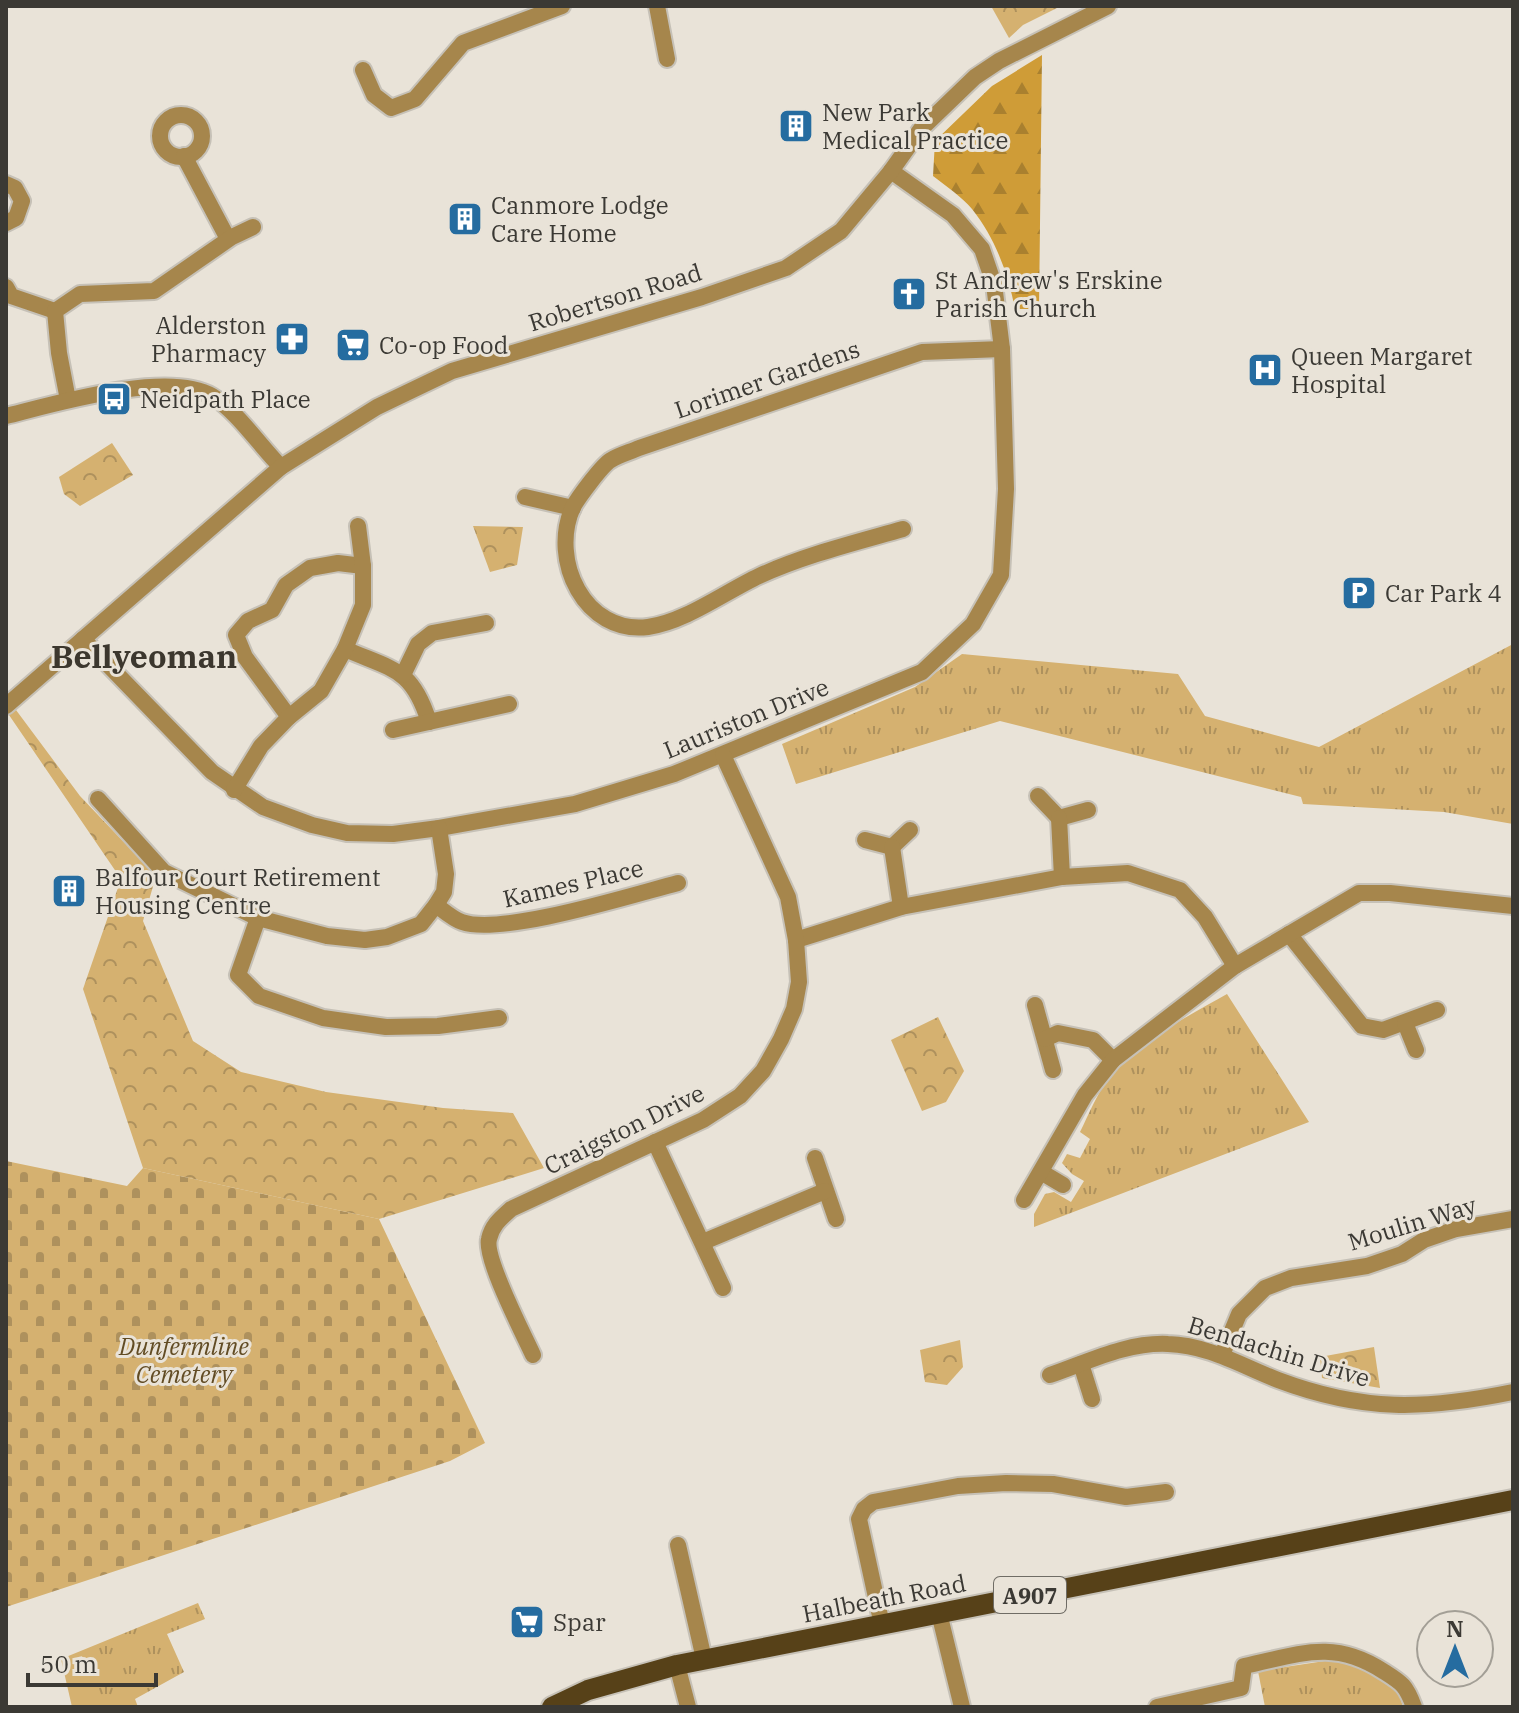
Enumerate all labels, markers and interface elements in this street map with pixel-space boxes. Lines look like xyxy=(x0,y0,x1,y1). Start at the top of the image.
place label: New Park Medical Practice xyxy=(822,96,1008,156)
building icon: New Park Medical Practice xyxy=(777,107,815,145)
place label: Canmore Lodge Care Home xyxy=(491,189,669,249)
building icon: Canmore Lodge Care Home xyxy=(446,200,484,238)
street label: Robertson Road xyxy=(524,255,706,339)
place label: St Andrew's Erskine Parish Church xyxy=(935,264,1163,324)
church icon: St Andrew's Erskine Parish Church xyxy=(890,275,928,313)
place label: Alderston Pharmacy xyxy=(151,309,266,369)
pharmacy icon: Alderston Pharmacy xyxy=(273,320,311,358)
supermarket icon: Co-op Food xyxy=(334,326,372,364)
place label: Co-op Food xyxy=(379,329,508,361)
street label: Lorimer Gardens xyxy=(670,332,864,426)
place label: Queen Margaret Hospital xyxy=(1291,340,1472,400)
hospital icon: Queen Margaret Hospital xyxy=(1246,351,1284,389)
bus stop icon: Neidpath Place xyxy=(95,380,133,418)
place label: Neidpath Place xyxy=(140,383,311,415)
parking icon: Car Park 4 xyxy=(1340,574,1378,612)
place label: Car Park 4 xyxy=(1385,577,1502,609)
district label: Bellyeoman xyxy=(51,635,237,677)
street label: Lauriston Drive xyxy=(659,670,833,766)
street label: Kames Place xyxy=(500,851,646,915)
place label: Balfour Court Retirement Housing Centre xyxy=(95,861,380,921)
building icon: Balfour Court Retirement Housing Centre xyxy=(50,872,88,910)
street label: Craigston Drive xyxy=(539,1076,709,1182)
street label: Moulin Way xyxy=(1344,1188,1480,1258)
street label: Bendachin Drive xyxy=(1184,1308,1374,1394)
park label: Dunfermline Cemetery xyxy=(118,1330,249,1390)
street label: Halbeath Road xyxy=(799,1566,969,1630)
road number: A907 xyxy=(994,1577,1066,1613)
supermarket icon: Spar xyxy=(508,1603,546,1641)
place label: Spar xyxy=(553,1606,606,1638)
north arrow xyxy=(1415,1609,1495,1689)
text: N xyxy=(1446,1614,1464,1643)
scale bar xyxy=(28,1637,156,1687)
text: 50 m xyxy=(40,1648,97,1680)

